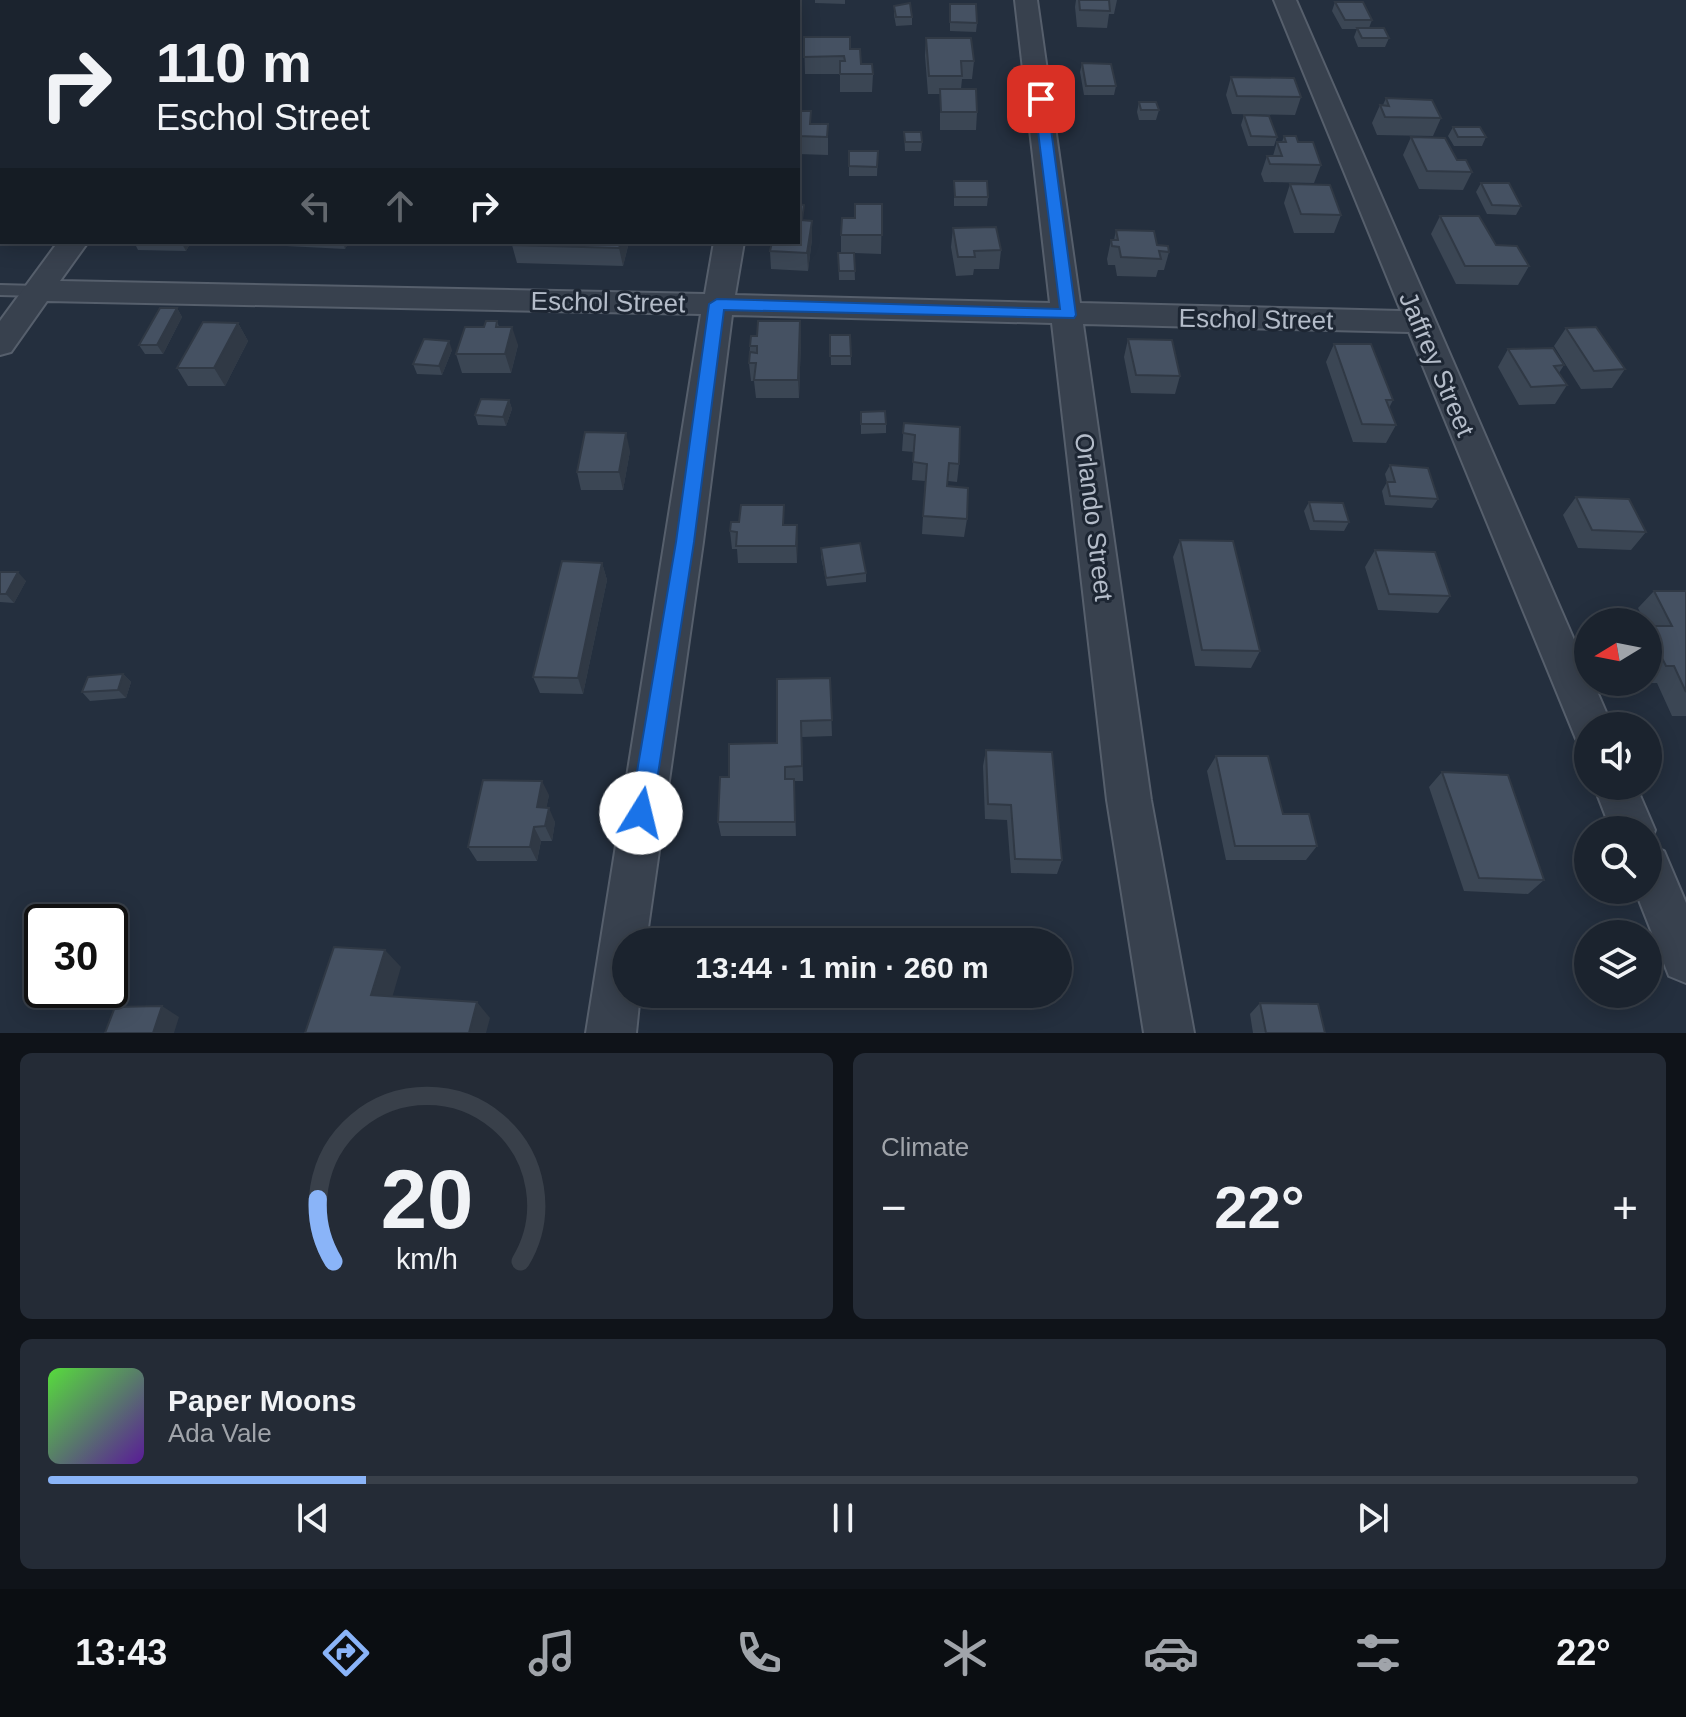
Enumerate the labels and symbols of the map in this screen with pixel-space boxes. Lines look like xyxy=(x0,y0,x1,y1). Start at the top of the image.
pin xyxy=(1007,65,1075,133)
street label: Eschol Street xyxy=(530,286,686,318)
street label: Jaffrey Street xyxy=(1393,287,1481,442)
street label: Eschol Street xyxy=(1178,303,1334,335)
street label: Orlando Street xyxy=(1069,431,1119,604)
north arrow xyxy=(1574,608,1662,696)
position arrow xyxy=(599,771,683,855)
speed limit sign: 30 xyxy=(24,904,128,1008)

